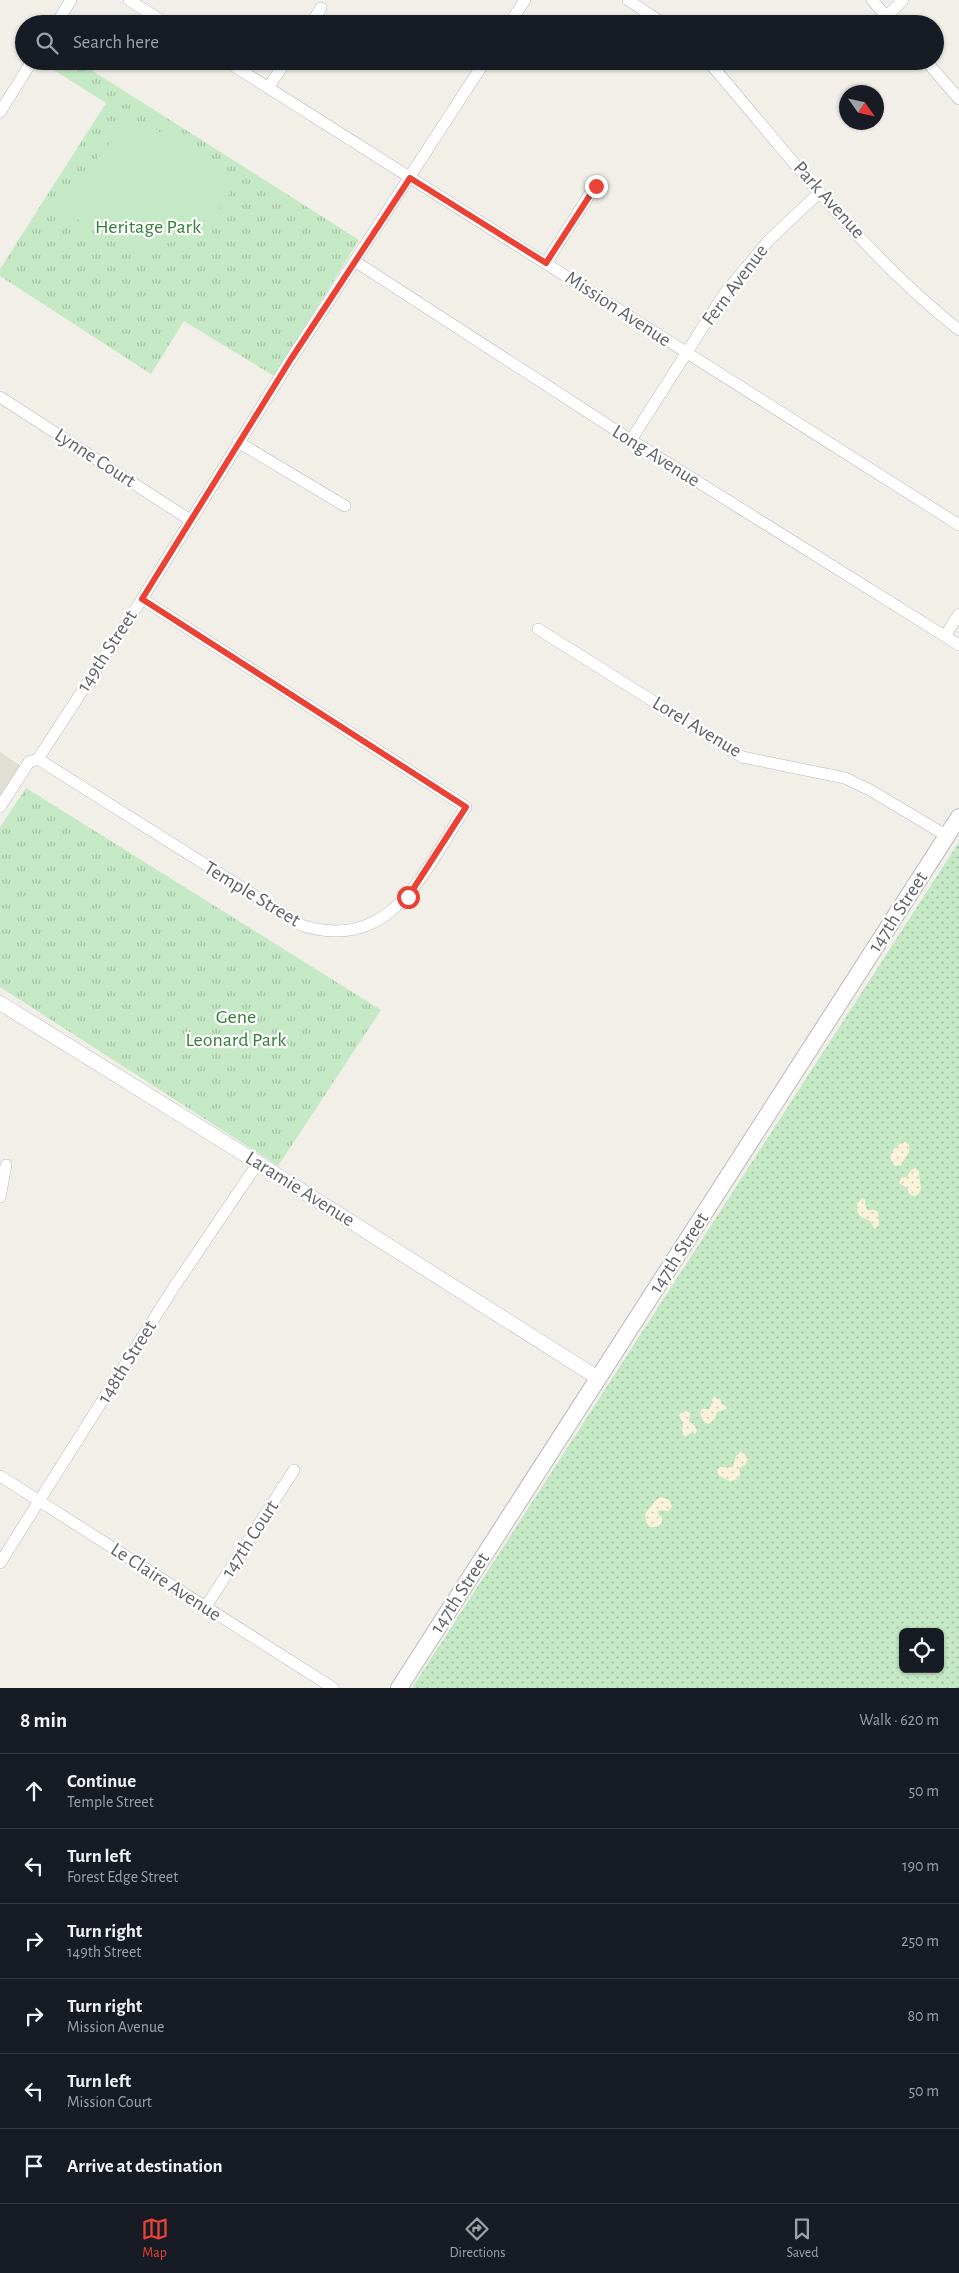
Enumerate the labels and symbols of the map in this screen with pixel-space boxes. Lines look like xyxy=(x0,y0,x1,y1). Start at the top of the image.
north arrow xyxy=(839,85,884,130)
street label: Park Avenue xyxy=(789,158,869,242)
route end xyxy=(585,175,608,198)
park label: Heritage Park xyxy=(95,217,201,237)
street label: Fern Avenue xyxy=(698,241,772,329)
street label: Mission Avenue xyxy=(561,267,675,351)
street label: Long Avenue xyxy=(609,421,703,491)
street label: Lynne Court xyxy=(51,425,140,492)
street label: 149th Street xyxy=(73,606,141,695)
street label: Lorel Avenue xyxy=(649,693,745,761)
street label: Temple Street xyxy=(200,858,304,931)
street label: 147th Street xyxy=(865,867,932,956)
route start xyxy=(397,886,420,909)
park label: Gene Leonard Park xyxy=(186,1007,286,1050)
street label: Laramie Avenue xyxy=(242,1148,358,1230)
street label: 147th Street xyxy=(646,1208,713,1297)
street label: 148th Street xyxy=(94,1317,160,1407)
street label: 147th Court xyxy=(218,1496,283,1581)
street label: Le Claire Avenue xyxy=(107,1539,225,1625)
street label: 147th Street xyxy=(427,1548,494,1637)

